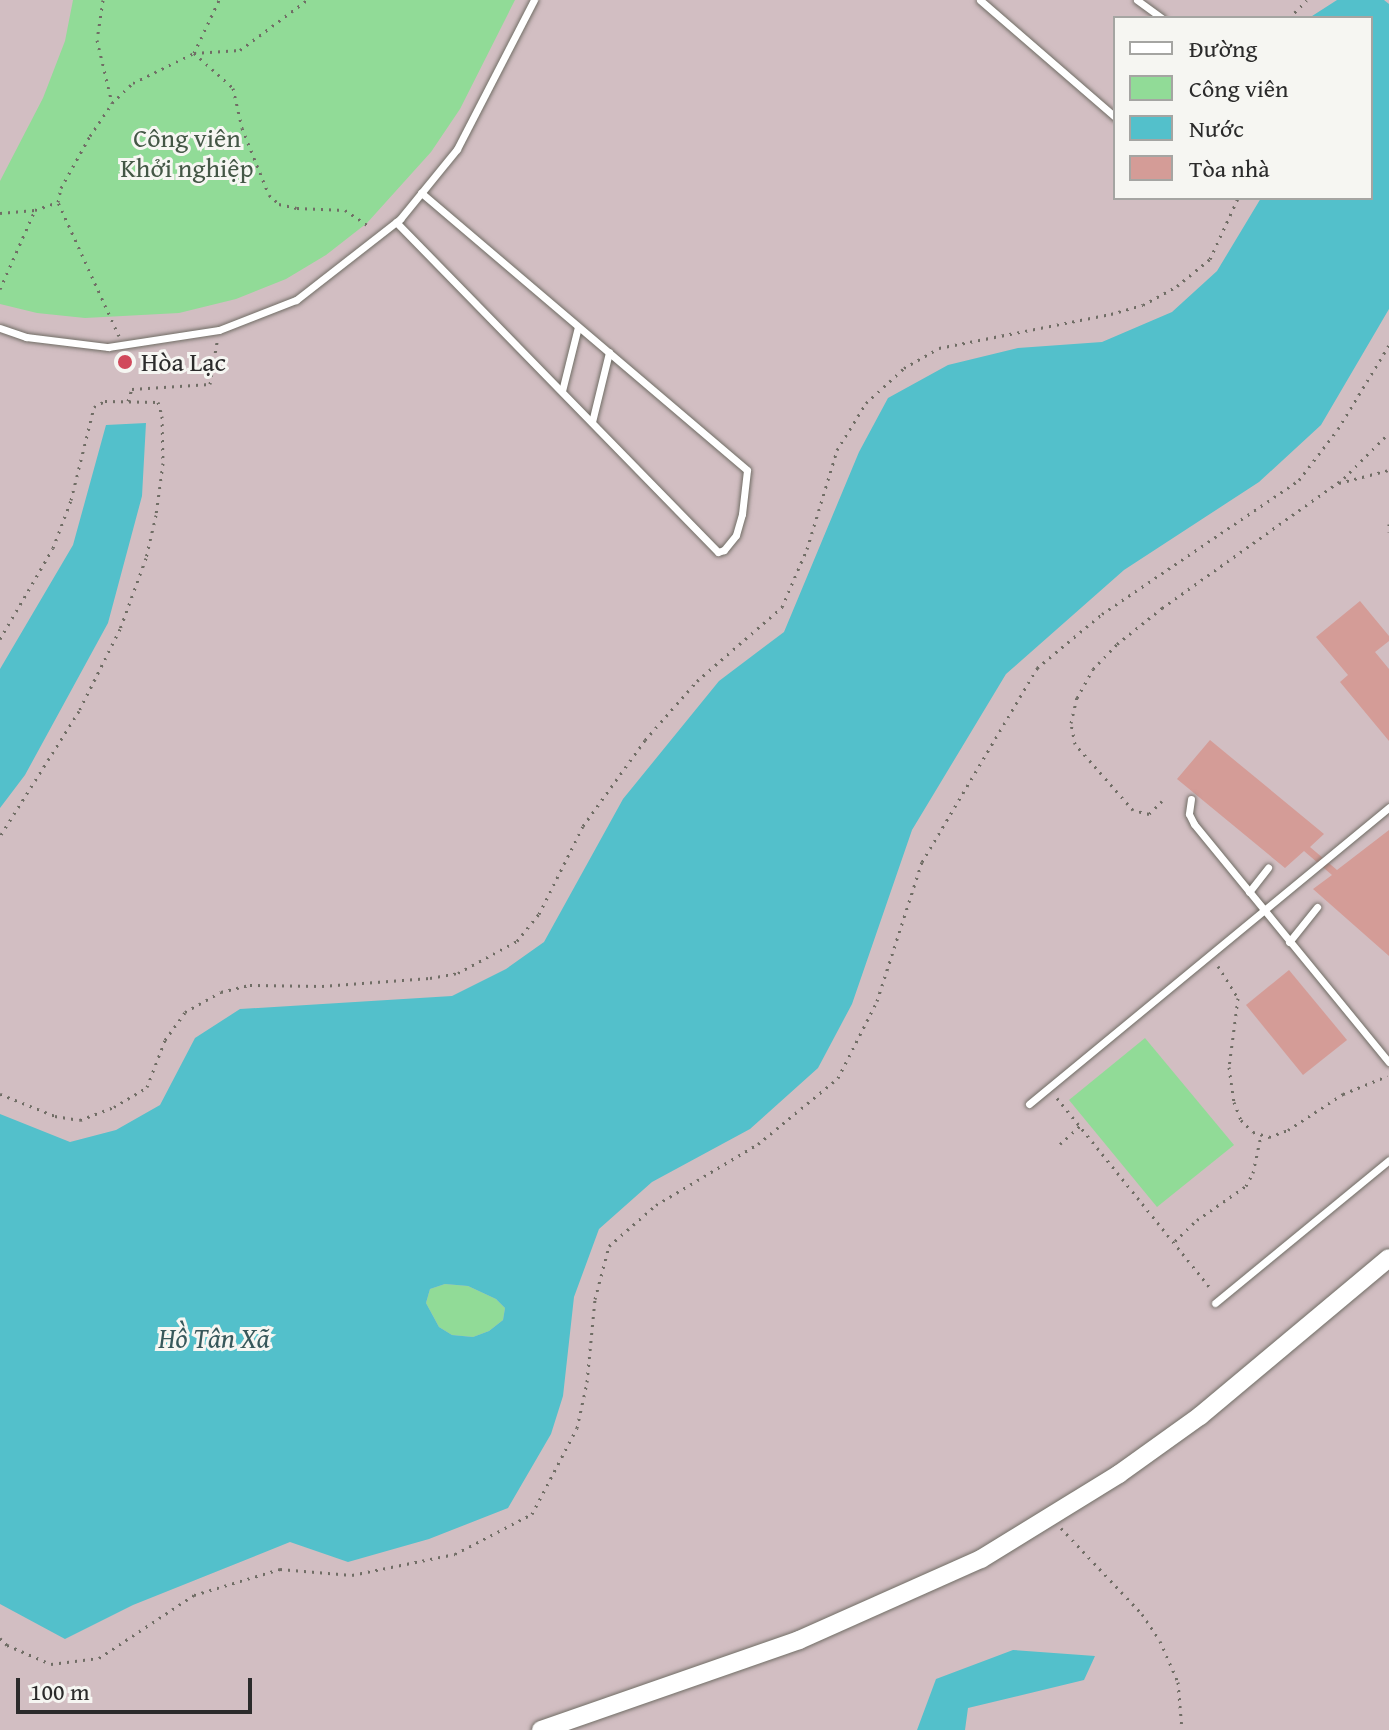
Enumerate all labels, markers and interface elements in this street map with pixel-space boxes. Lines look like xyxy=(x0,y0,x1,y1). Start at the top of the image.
legend xyxy=(1113,16,1373,200)
text: Đường xyxy=(1189,31,1258,66)
text: Công viên xyxy=(1189,71,1288,106)
text: Nước xyxy=(1189,111,1244,146)
park label: Công viên Khởi nghiệp xyxy=(120,122,254,184)
text: Tòa nhà xyxy=(1189,151,1270,186)
place label: Hòa Lạc xyxy=(141,346,226,378)
marker: Hòa Lạc xyxy=(116,353,134,371)
water label: Hồ Tân Xã xyxy=(158,1321,270,1355)
scale bar xyxy=(20,1662,256,1712)
text: 100 m xyxy=(30,1674,90,1709)

